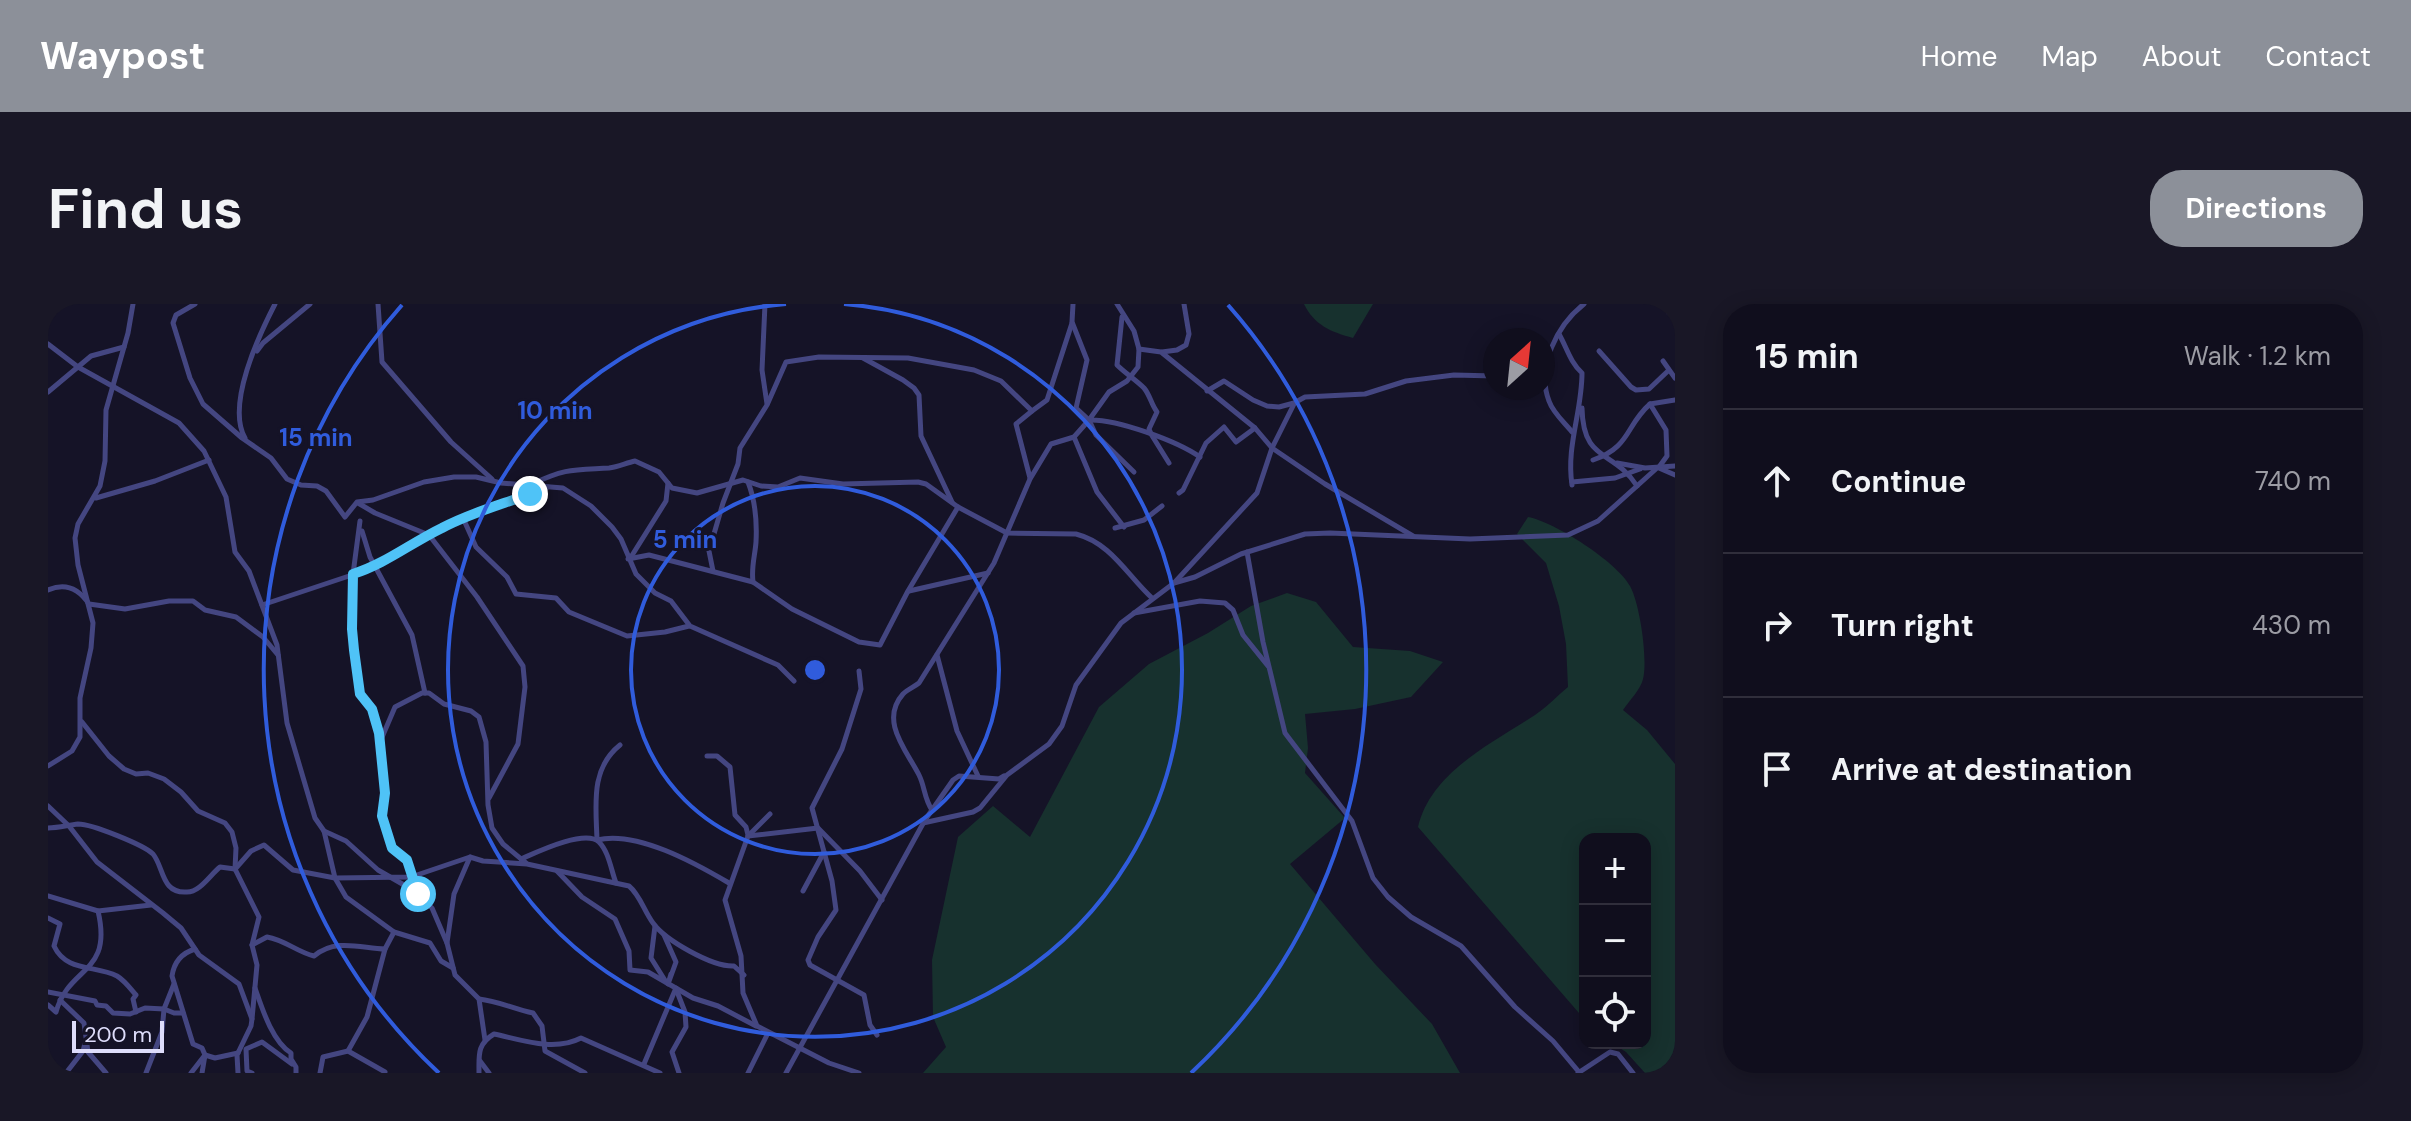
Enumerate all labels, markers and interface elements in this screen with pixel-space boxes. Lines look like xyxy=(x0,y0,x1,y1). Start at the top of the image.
text: Waypost xyxy=(40,31,205,81)
text: Home xyxy=(1921,38,1997,75)
text: Map xyxy=(2041,38,2098,75)
text: About xyxy=(2142,38,2221,75)
text: Contact xyxy=(2265,38,2371,75)
button: Directions xyxy=(2150,170,2363,247)
text: Find us xyxy=(48,172,243,245)
north arrow xyxy=(1483,328,1555,400)
text: 15 min xyxy=(1755,334,1859,379)
text: Walk · 1.2 km xyxy=(2184,339,2331,373)
text: 10 min xyxy=(517,395,593,426)
text: 15 min xyxy=(279,422,353,453)
icon: ahead xyxy=(1755,459,1799,503)
text: Continue xyxy=(1831,462,1966,501)
text: 740 m xyxy=(2255,464,2331,498)
route end xyxy=(512,476,548,512)
text: 5 min xyxy=(653,524,717,555)
icon: right xyxy=(1755,603,1799,647)
text: Turn right xyxy=(1831,606,1974,645)
text: 430 m xyxy=(2252,608,2331,642)
centre of rings xyxy=(801,656,829,684)
icon: arrive xyxy=(1755,747,1799,791)
text: Arrive at destination xyxy=(1831,750,2132,789)
map controls xyxy=(1579,833,1651,1049)
button: + xyxy=(1579,833,1651,905)
route start xyxy=(400,876,436,912)
button: − xyxy=(1579,905,1651,977)
button: locate xyxy=(1579,977,1651,1049)
scale bar xyxy=(72,1017,164,1053)
text: 200 m xyxy=(84,1020,152,1049)

